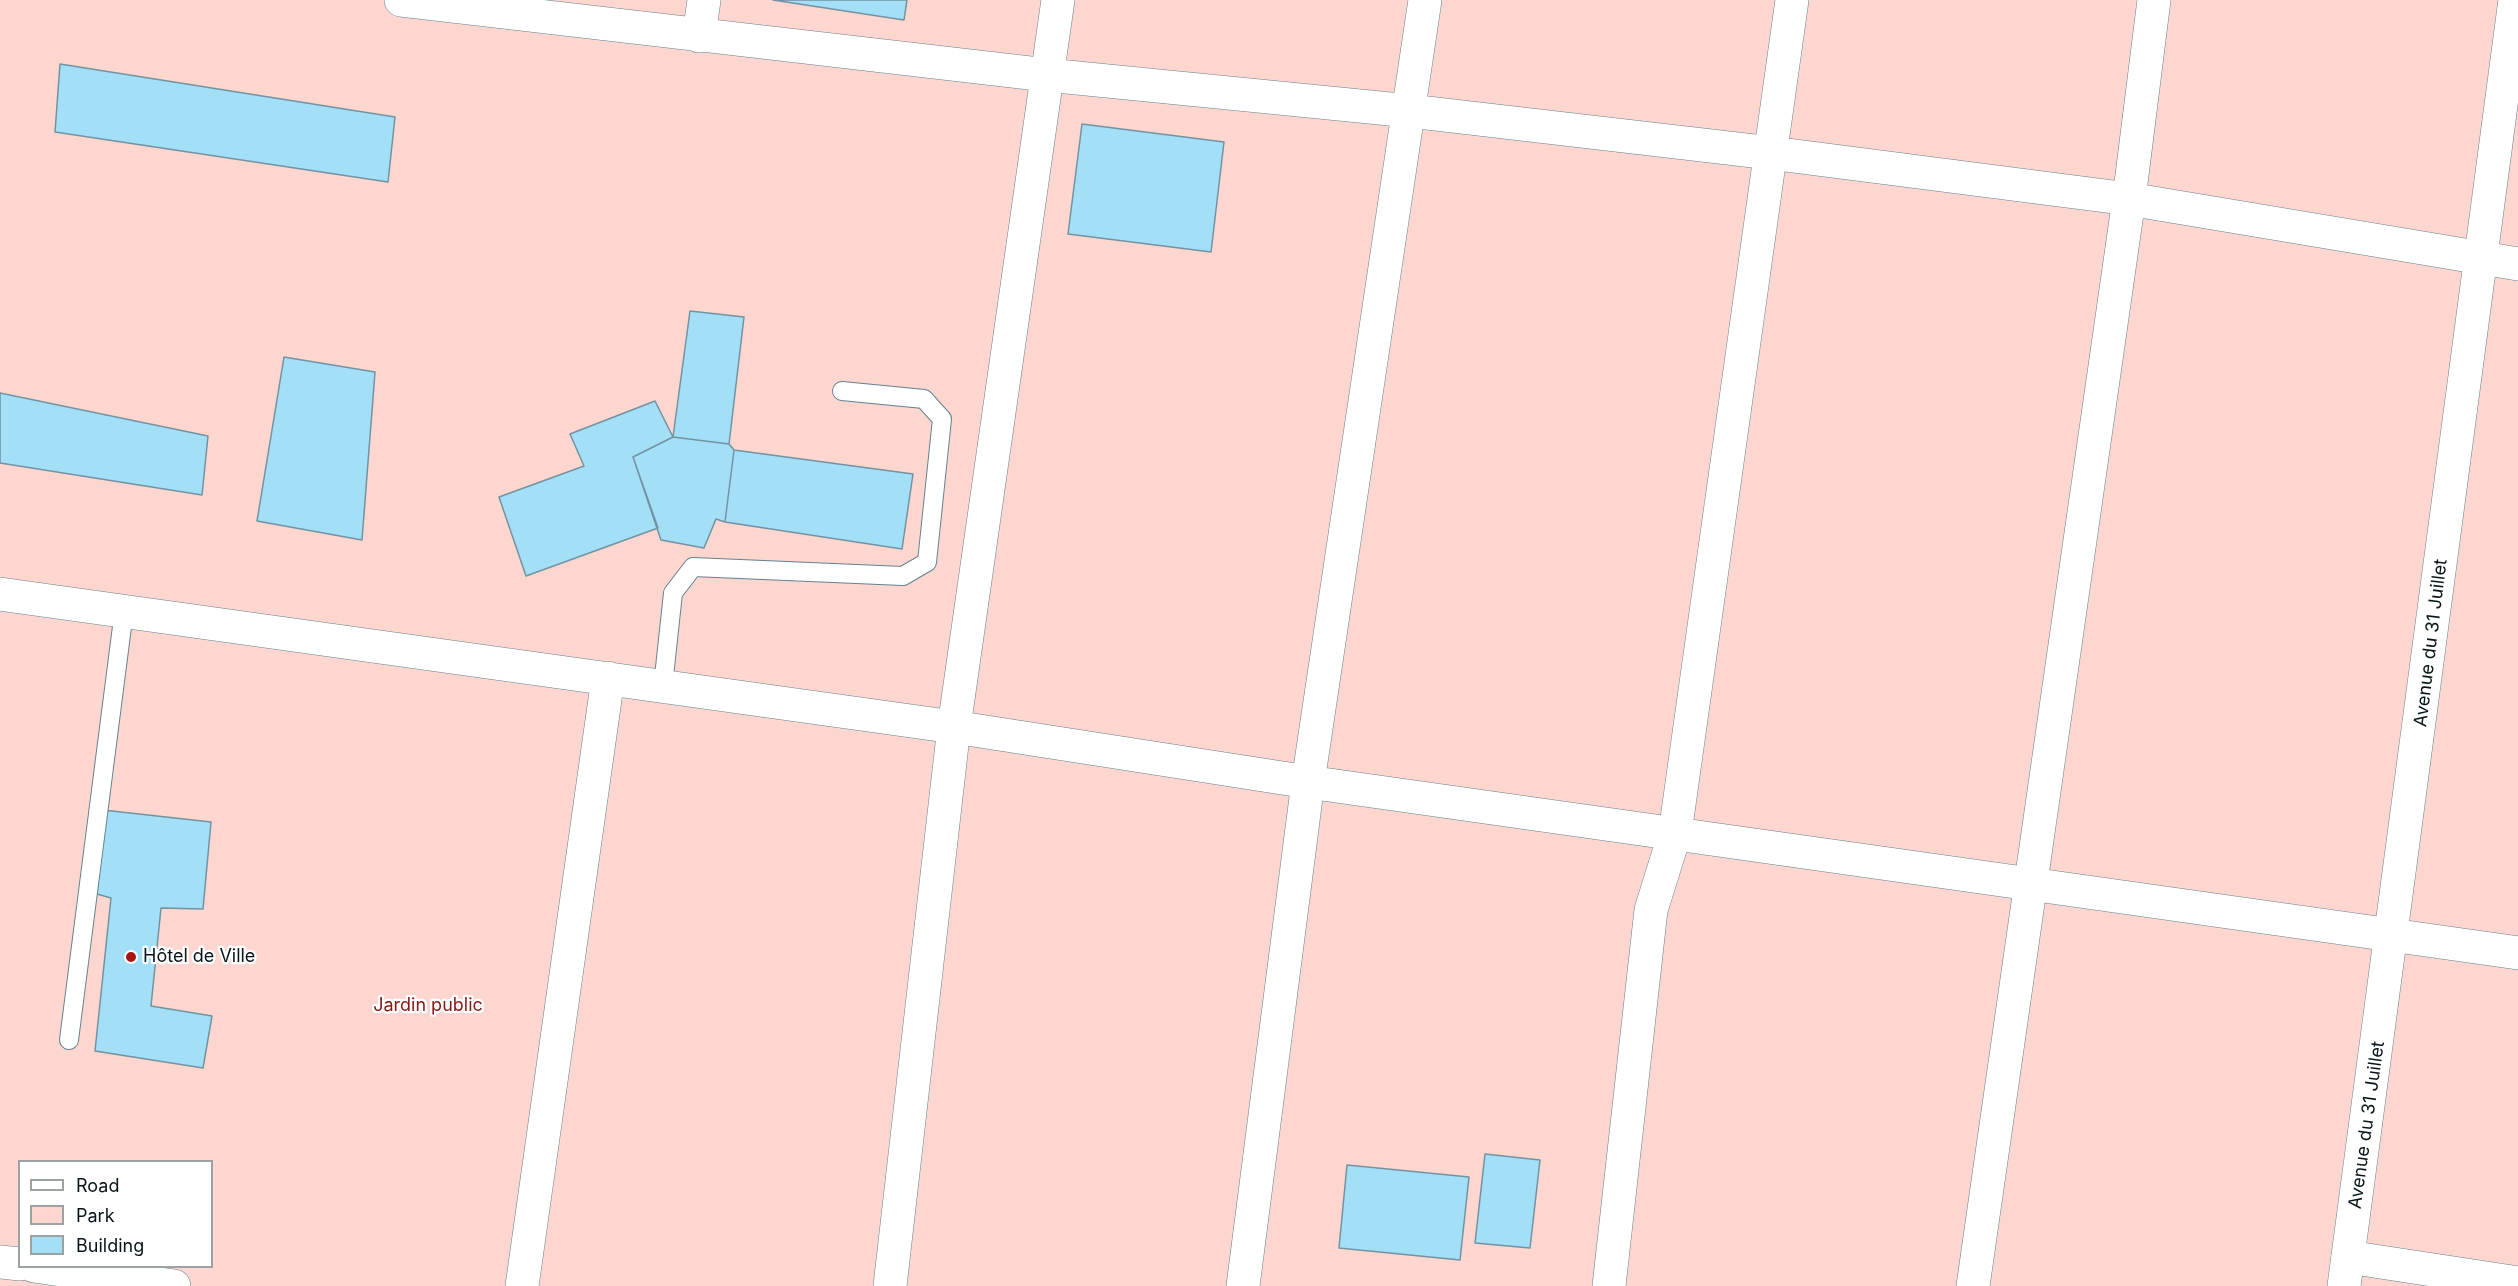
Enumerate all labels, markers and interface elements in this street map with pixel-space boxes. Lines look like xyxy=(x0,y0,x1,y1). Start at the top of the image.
street label: Avenue du 31 Juillet xyxy=(2410,558,2452,728)
place label: Hôtel de Ville xyxy=(143,946,255,968)
marker: Hôtel de Ville xyxy=(124,950,138,964)
park label: Jardin public xyxy=(373,995,483,1017)
street label: Avenue du 31 Juillet xyxy=(2345,1040,2389,1210)
legend xyxy=(18,1160,213,1268)
text: Road xyxy=(76,1175,119,1196)
text: Park xyxy=(76,1205,115,1226)
text: Building xyxy=(76,1235,144,1256)

